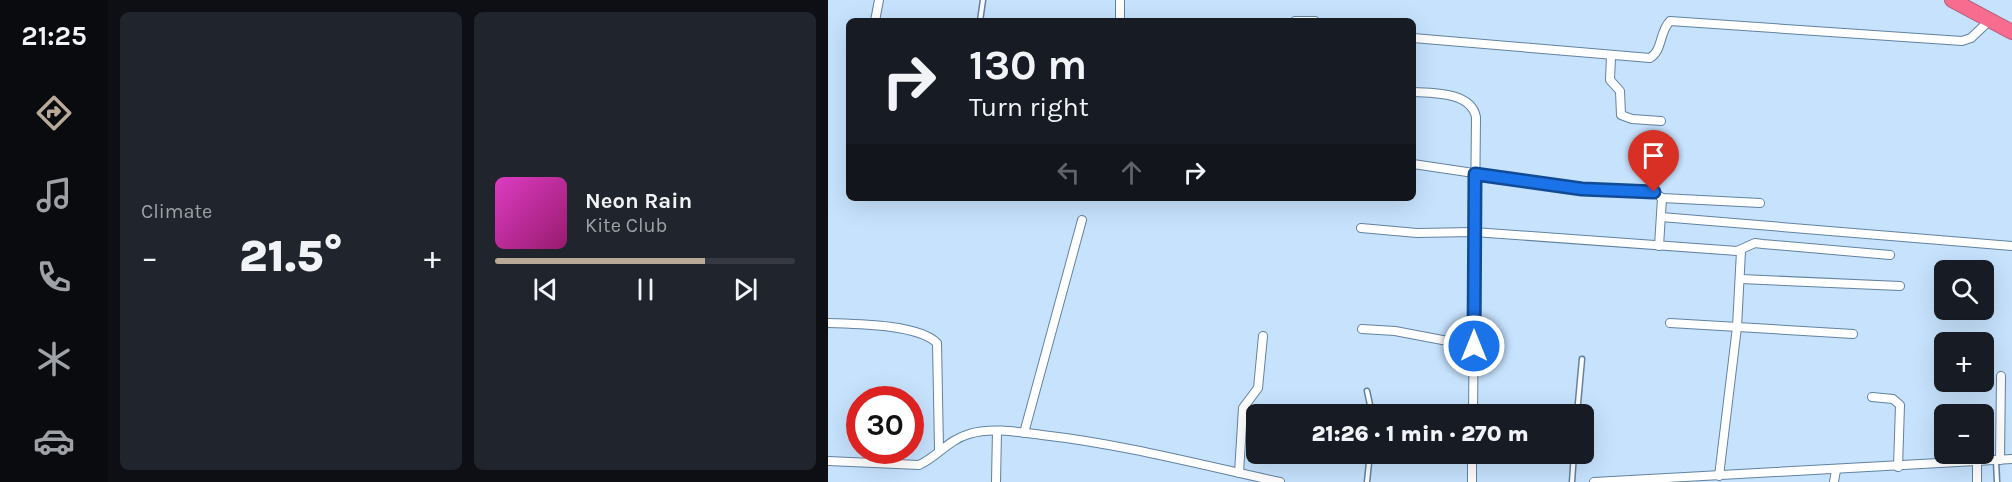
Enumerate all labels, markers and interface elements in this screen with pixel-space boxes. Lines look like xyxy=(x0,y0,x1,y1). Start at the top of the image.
text: 21:25 xyxy=(21,20,87,52)
text: 130 m xyxy=(969,40,1087,90)
icon: right xyxy=(870,42,948,120)
text: Turn right xyxy=(969,91,1089,123)
icon: directions xyxy=(33,92,75,134)
pin xyxy=(1628,130,1679,192)
icon: arrive xyxy=(1637,139,1670,172)
icon: left xyxy=(1052,156,1085,189)
icon: ahead xyxy=(1115,156,1148,189)
icon: right xyxy=(1178,156,1211,189)
icon: music xyxy=(33,174,75,216)
text: Neon Rain xyxy=(585,188,692,214)
text: Climate xyxy=(141,200,212,223)
text: Kite Club xyxy=(585,214,667,237)
text: 21.5° xyxy=(239,230,343,282)
text: − xyxy=(141,238,158,276)
text: + xyxy=(424,238,441,276)
icon: phone xyxy=(33,256,75,298)
map controls xyxy=(1934,260,1994,464)
button: search xyxy=(1934,260,1994,320)
icon: previous xyxy=(529,273,562,306)
icon: pause xyxy=(629,273,662,306)
icon: next xyxy=(729,273,762,306)
position arrow xyxy=(1442,314,1506,378)
button: + xyxy=(1934,332,1994,392)
icon: climate xyxy=(33,338,75,380)
speed limit sign: 30 xyxy=(846,386,924,464)
button: − xyxy=(1934,404,1994,464)
icon: car xyxy=(33,420,75,462)
text: 21:26 · 1 min · 270 m xyxy=(1311,421,1529,447)

